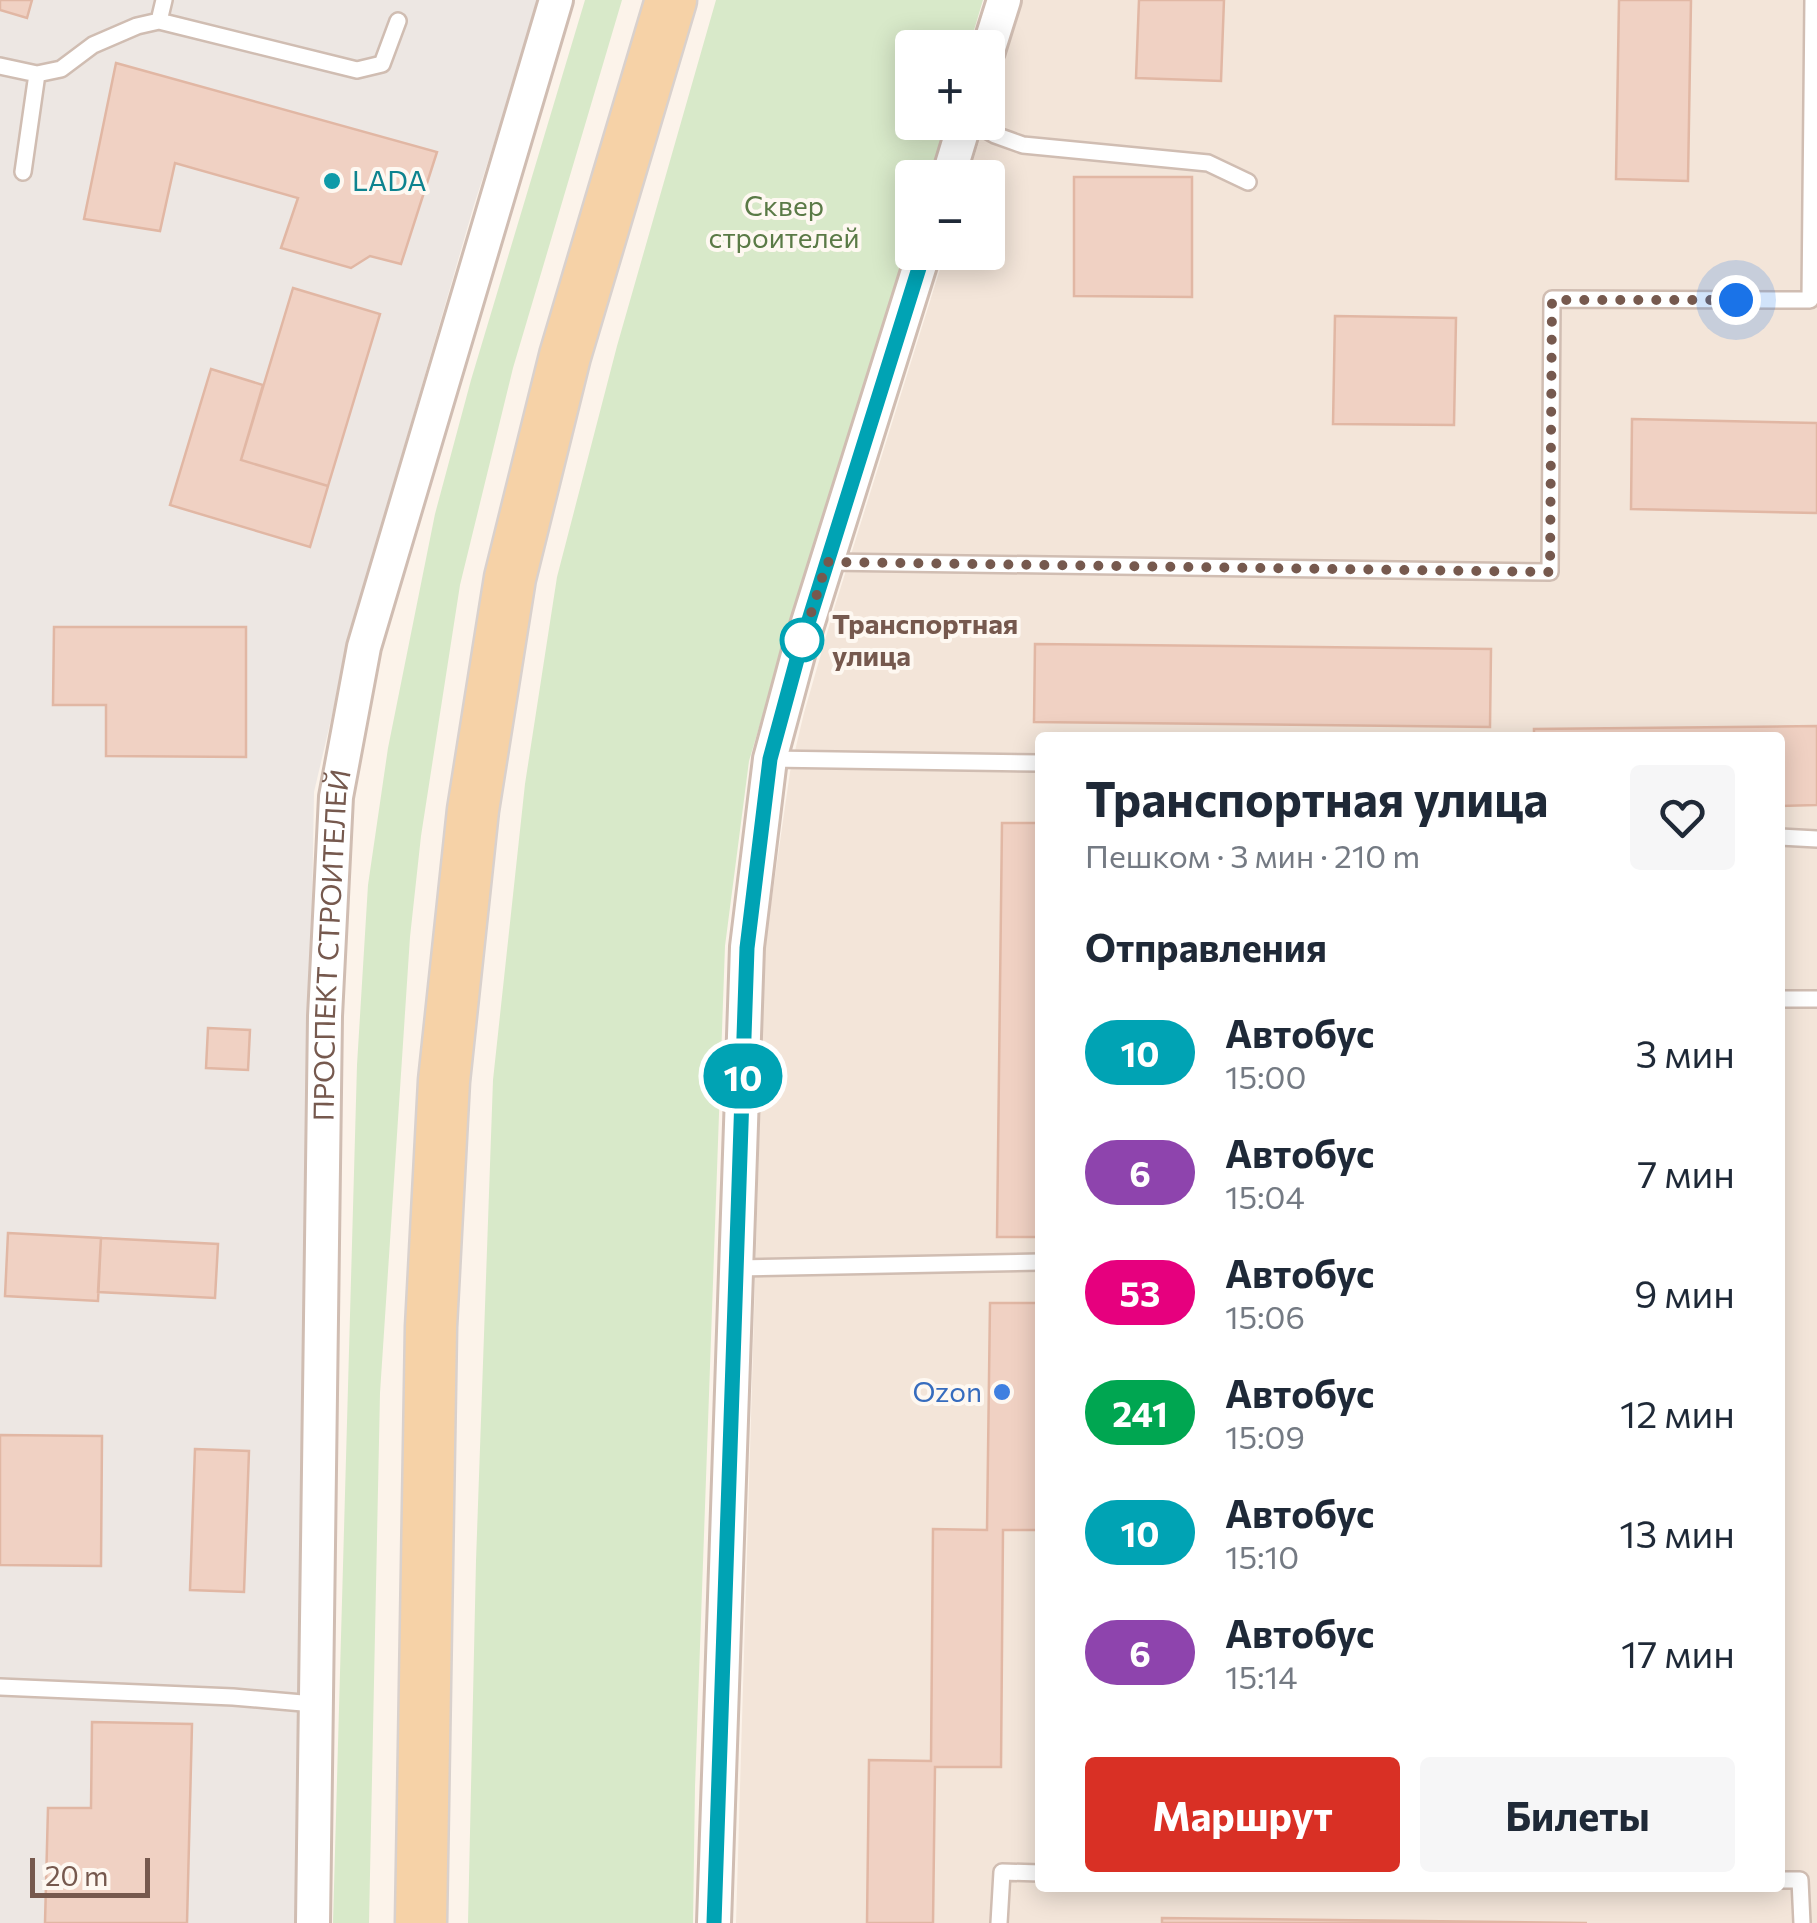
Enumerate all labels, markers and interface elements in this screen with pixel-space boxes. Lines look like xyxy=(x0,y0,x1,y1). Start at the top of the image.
map controls xyxy=(895,30,1005,270)
button: + xyxy=(895,30,1005,140)
button: − xyxy=(895,160,1005,270)
place label: LADA xyxy=(352,163,426,197)
marker: LADA xyxy=(321,170,343,192)
park label: Cквер cтроителей xyxy=(709,188,859,254)
your location xyxy=(1711,275,1761,325)
place label: Транспортная улица xyxy=(832,606,1018,672)
marker: Транспортная улица xyxy=(781,619,823,661)
button: heart xyxy=(1630,765,1735,870)
street label: ПРОСПЕКТ СТРОИТЕЛЕЙ xyxy=(306,766,357,1121)
text: Транспортная улица xyxy=(1085,768,1548,827)
text: Пешком · 3 мин · 210 m xyxy=(1085,835,1420,875)
text: Отправления xyxy=(1085,923,1327,970)
text: Автобус xyxy=(1225,1009,1375,1056)
text: 3 мин xyxy=(1636,1029,1735,1076)
text: 10 xyxy=(1120,1031,1160,1074)
line badge: 10 xyxy=(698,1044,788,1108)
text: 10 xyxy=(723,1055,763,1098)
text: 15:00 xyxy=(1225,1056,1306,1096)
text: Автобус xyxy=(1225,1129,1375,1176)
text: 7 мин xyxy=(1637,1149,1735,1196)
text: 6 xyxy=(1129,1151,1151,1194)
text: 15:04 xyxy=(1225,1176,1305,1216)
text: Автобус xyxy=(1225,1249,1375,1296)
text: 9 мин xyxy=(1634,1269,1735,1316)
text: 53 xyxy=(1120,1271,1160,1314)
text: 15:06 xyxy=(1225,1296,1305,1336)
text: Автобус xyxy=(1225,1369,1375,1416)
place label: Ozon xyxy=(912,1374,982,1408)
marker: Ozon xyxy=(991,1381,1013,1403)
text: 12 мин xyxy=(1620,1389,1735,1436)
text: 241 xyxy=(1112,1391,1168,1434)
text: 15:09 xyxy=(1225,1416,1305,1456)
text: Автобус xyxy=(1225,1489,1375,1536)
text: 13 мин xyxy=(1619,1509,1735,1556)
text: 10 xyxy=(1120,1511,1160,1554)
text: 15:10 xyxy=(1225,1536,1299,1576)
text: Автобус xyxy=(1225,1609,1375,1656)
text: 17 мин xyxy=(1621,1629,1735,1676)
text: 6 xyxy=(1129,1631,1151,1674)
text: 15:14 xyxy=(1225,1656,1298,1696)
button: Маршрут xyxy=(1085,1757,1400,1872)
button: Билеты xyxy=(1420,1757,1735,1872)
scale bar xyxy=(30,1853,150,1898)
text: 20 m xyxy=(45,1858,109,1892)

